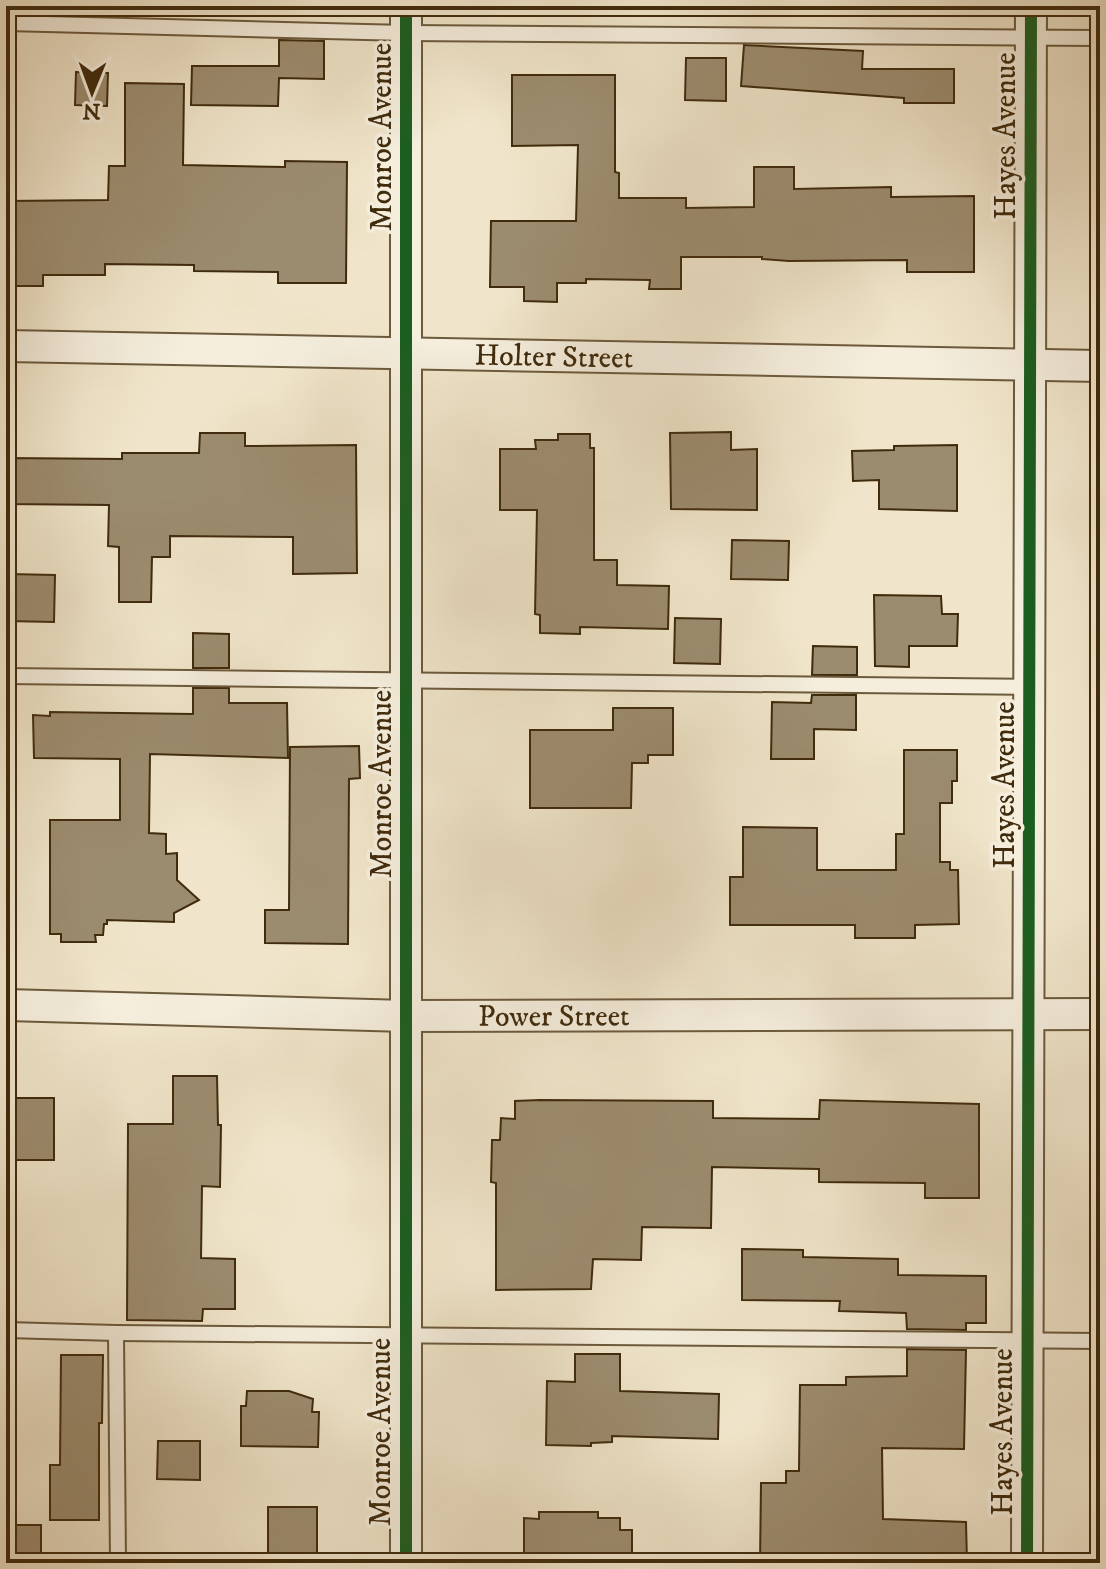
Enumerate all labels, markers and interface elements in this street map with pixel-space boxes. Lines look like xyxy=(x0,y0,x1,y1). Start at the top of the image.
street label: Monroe Avenue xyxy=(364,43,401,231)
north arrow xyxy=(52,52,132,132)
street label: Hayes Avenue xyxy=(988,52,1025,220)
text: N xyxy=(82,97,101,124)
street label: Holter Street xyxy=(474,338,634,377)
street label: Monroe Avenue xyxy=(364,690,401,878)
street label: Hayes Avenue xyxy=(987,701,1024,869)
street label: Power Street xyxy=(478,998,630,1036)
street label: Monroe Avenue xyxy=(363,1338,400,1526)
street label: Hayes Avenue xyxy=(985,1348,1022,1516)

